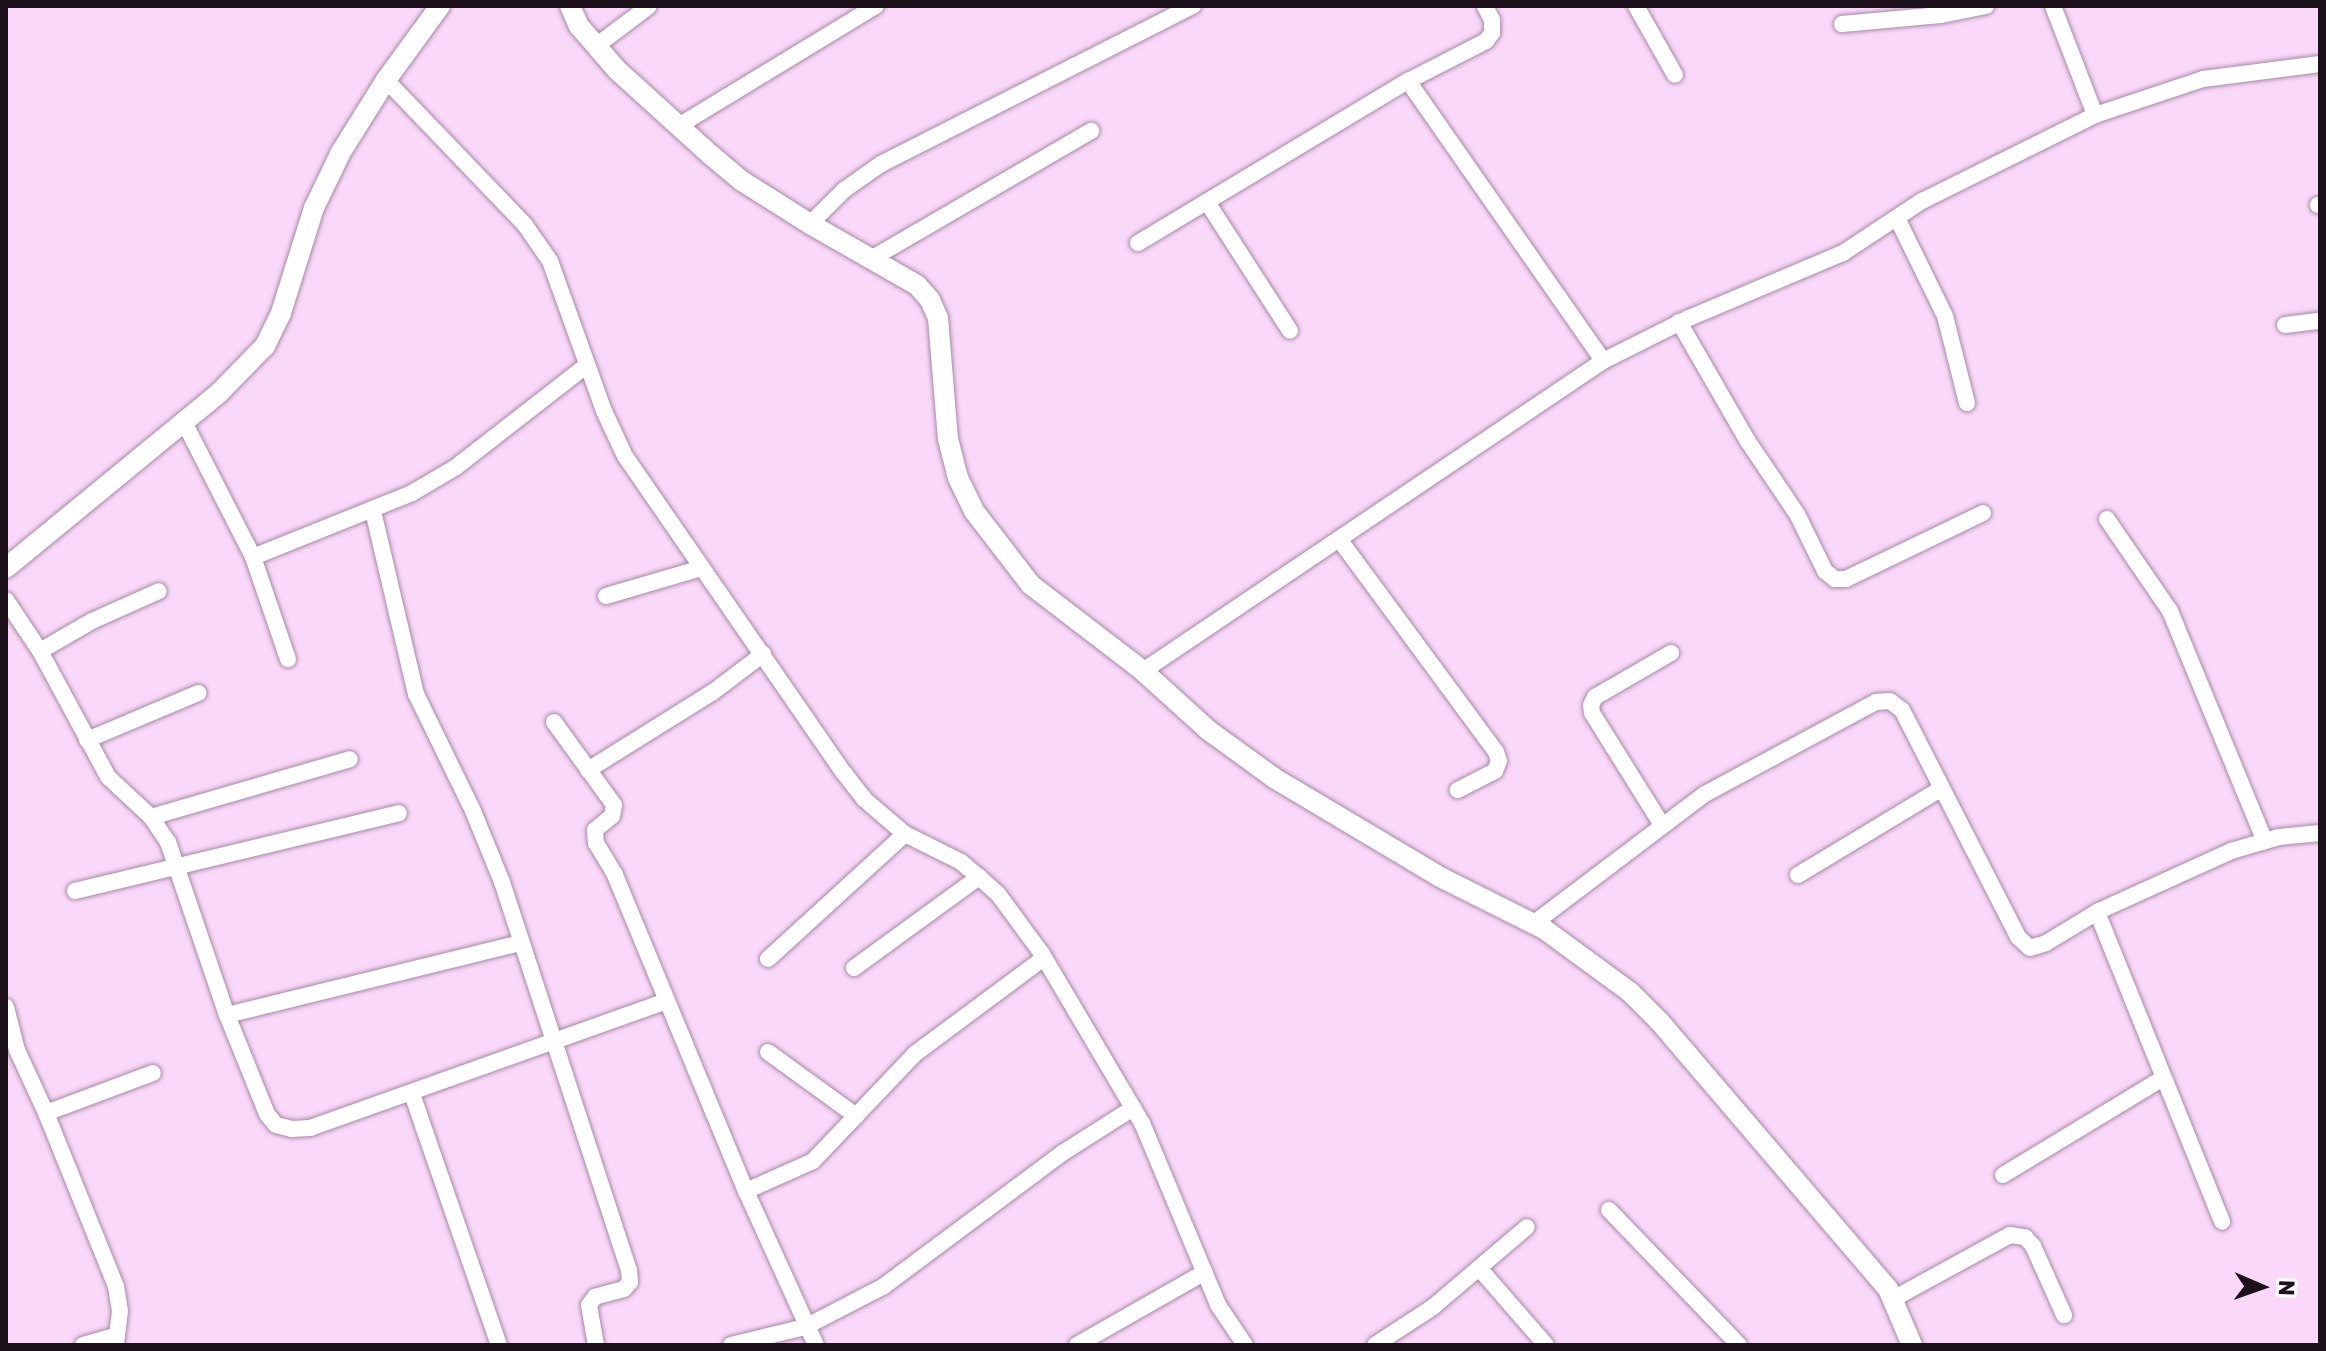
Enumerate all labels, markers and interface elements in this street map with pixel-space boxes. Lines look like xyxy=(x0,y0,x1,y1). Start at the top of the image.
north arrow xyxy=(2222,1247,2302,1327)
text: N xyxy=(2273,1279,2300,1296)

